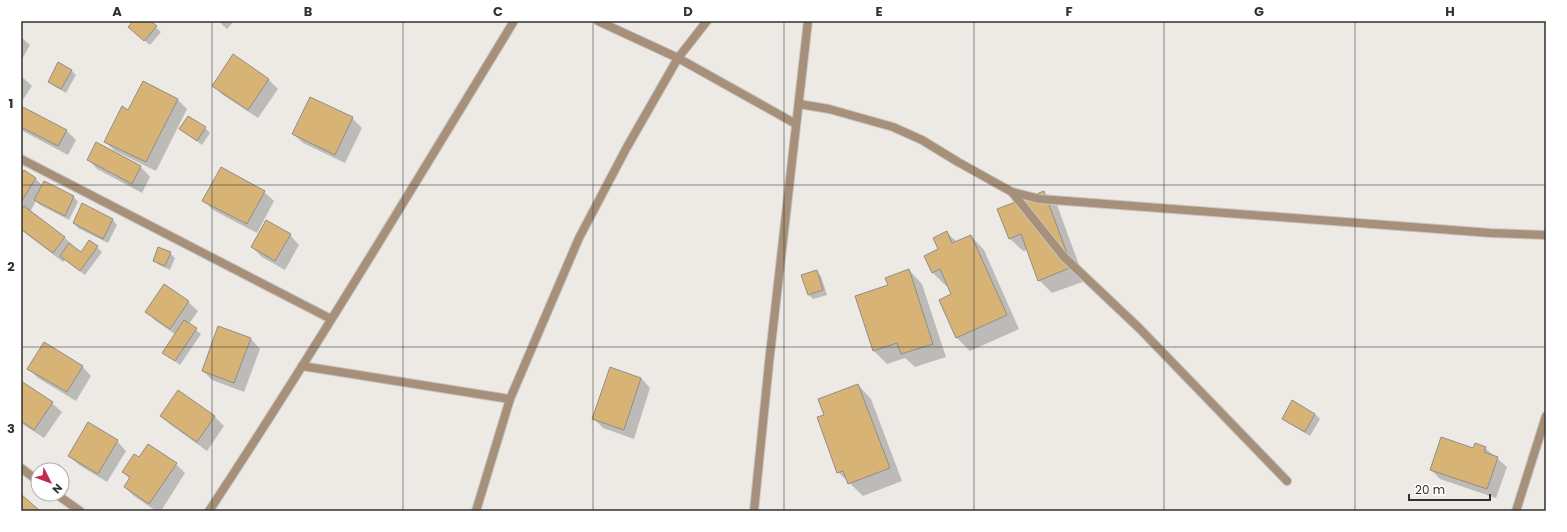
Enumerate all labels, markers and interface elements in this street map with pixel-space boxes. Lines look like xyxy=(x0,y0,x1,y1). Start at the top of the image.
text: A xyxy=(112,2,122,21)
text: B xyxy=(304,2,313,21)
text: C xyxy=(493,2,503,21)
text: D xyxy=(683,2,693,21)
text: E xyxy=(875,2,883,21)
text: F xyxy=(1065,2,1073,21)
text: G xyxy=(1254,2,1264,21)
text: H xyxy=(1445,2,1455,21)
text: 1 xyxy=(9,94,13,113)
text: 2 xyxy=(7,257,15,276)
text: 3 xyxy=(7,419,15,438)
north arrow xyxy=(30,462,70,502)
scale bar xyxy=(1409,476,1490,502)
text: N xyxy=(49,480,66,497)
text: 20 m xyxy=(1415,481,1445,498)

